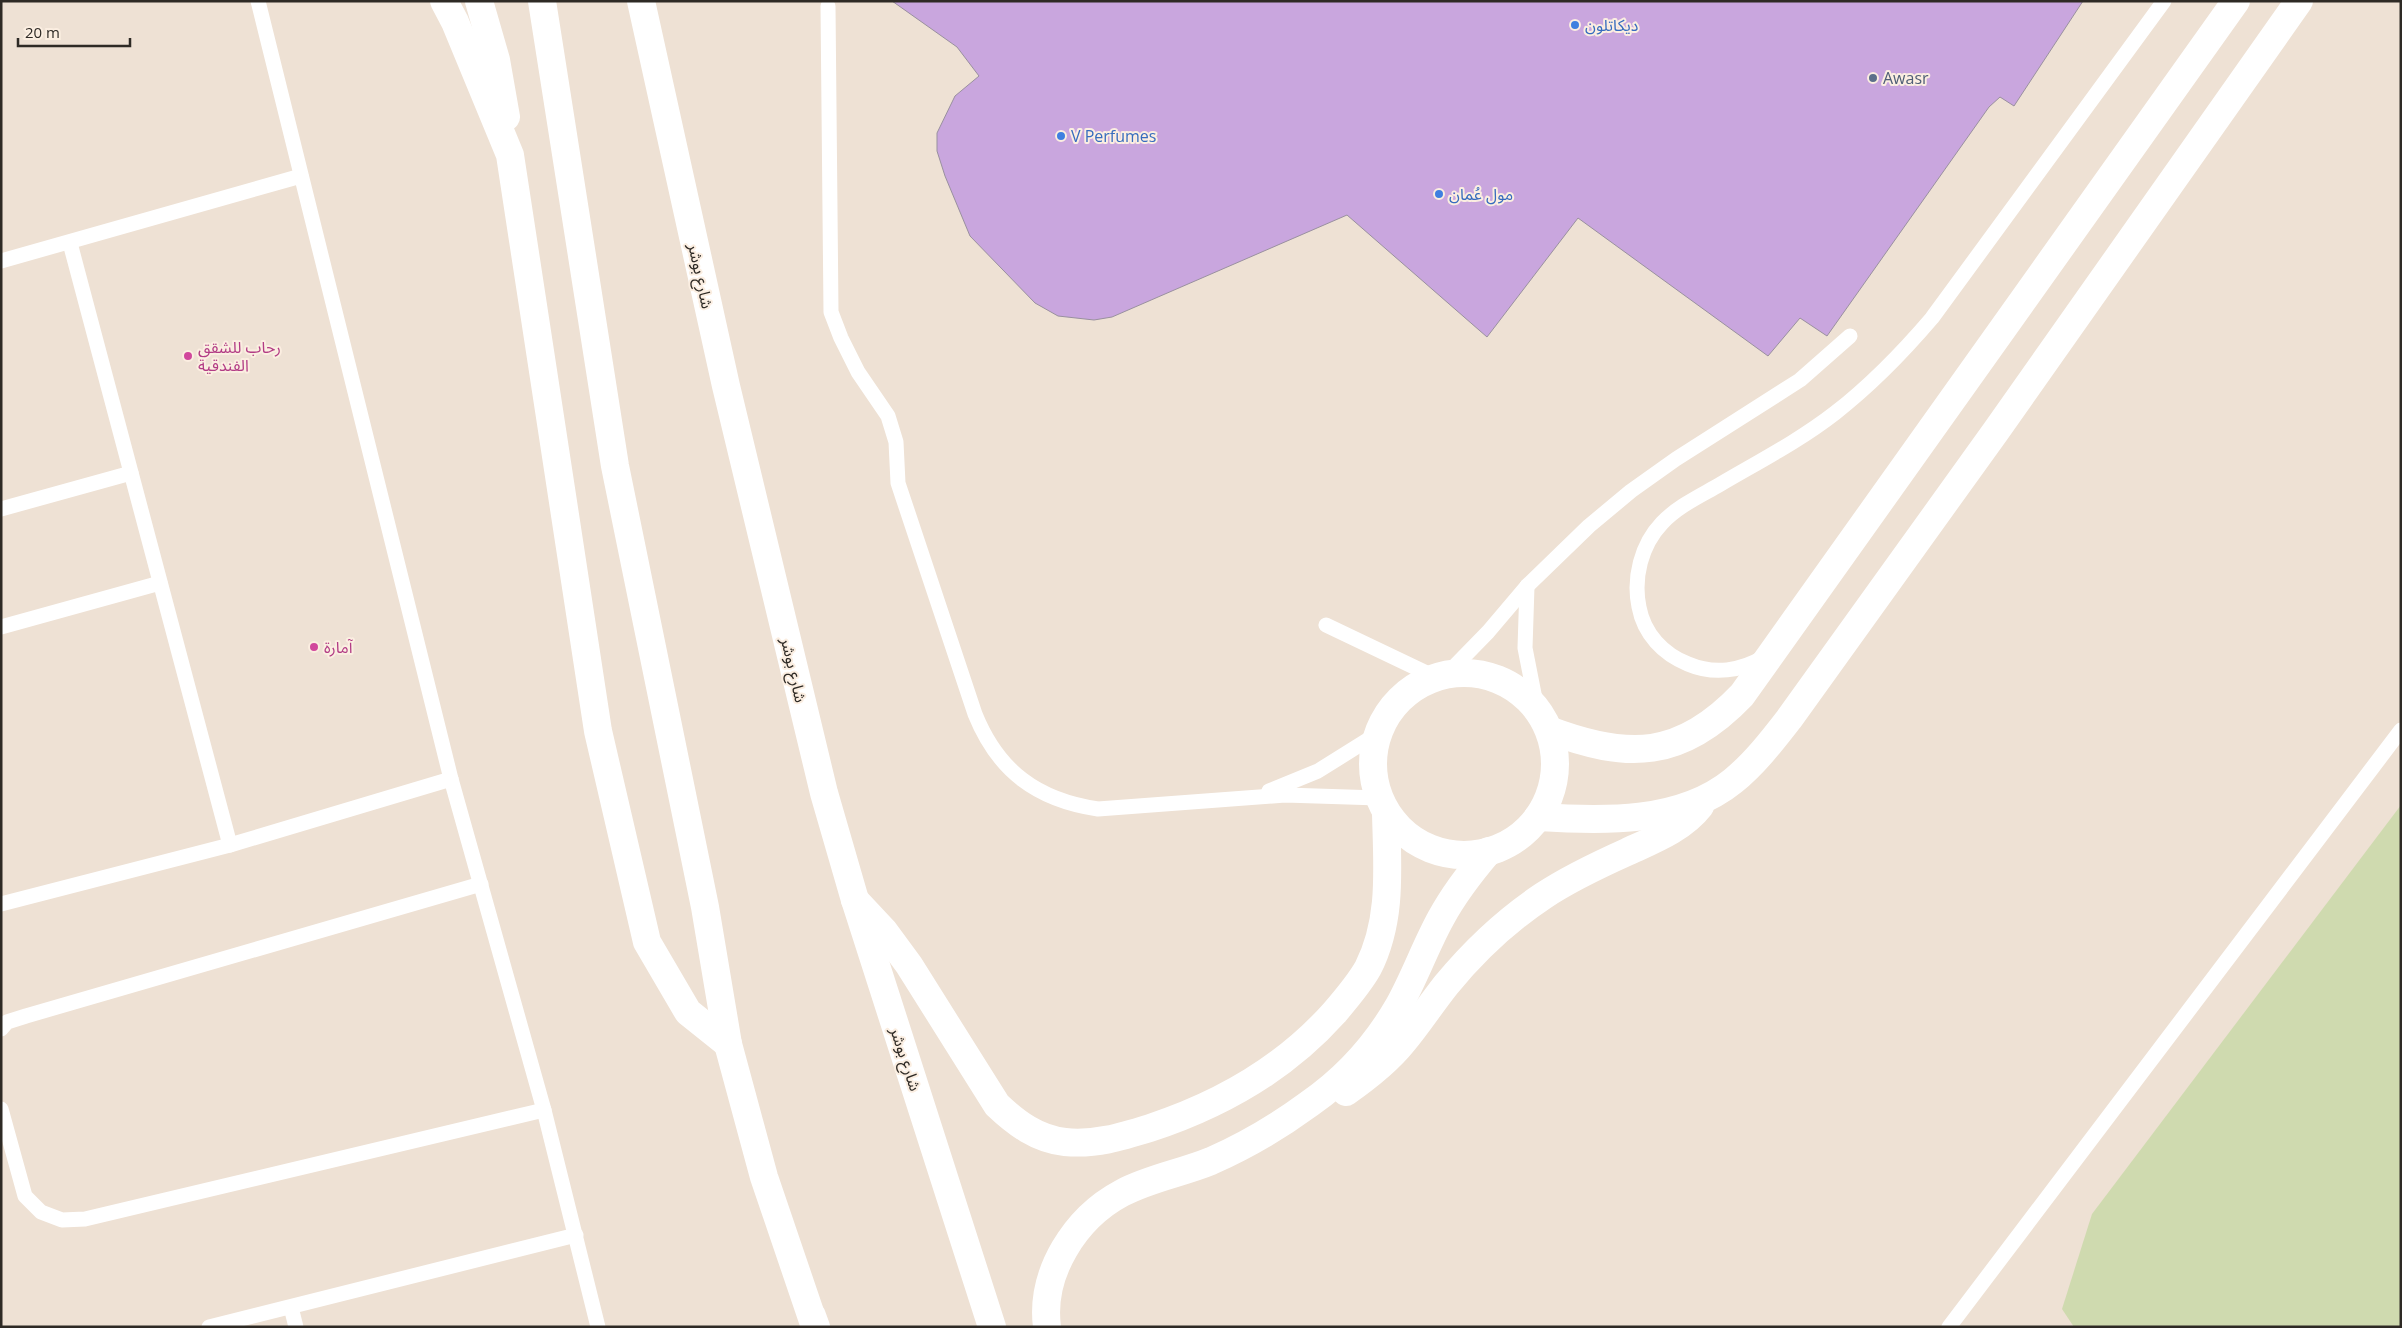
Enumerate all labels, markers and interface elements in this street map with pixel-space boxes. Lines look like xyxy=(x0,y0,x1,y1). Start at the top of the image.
place label: ديكاتلون xyxy=(1585,14,1638,36)
scale bar xyxy=(18,15,130,47)
marker: ديكاتلون xyxy=(1569,19,1581,31)
text: 20 m xyxy=(25,22,60,42)
place label: Awasr xyxy=(1883,67,1929,89)
marker: Awasr xyxy=(1867,72,1879,84)
place label: V Perfumes xyxy=(1071,125,1156,147)
marker: V Perfumes xyxy=(1055,130,1067,142)
place label: مول عُمان xyxy=(1449,183,1513,205)
marker: مول عُمان xyxy=(1433,188,1445,200)
street label: شارع بوشر xyxy=(681,240,719,311)
place label: رحاب للشقق الفندقية xyxy=(198,336,281,376)
marker: رحاب للشقق الفندقية xyxy=(182,350,194,362)
street label: شارع بوشر xyxy=(774,634,812,705)
place label: آمارة xyxy=(324,636,354,658)
marker: آمارة xyxy=(308,641,320,653)
street label: شارع بوشر xyxy=(883,1023,927,1094)

